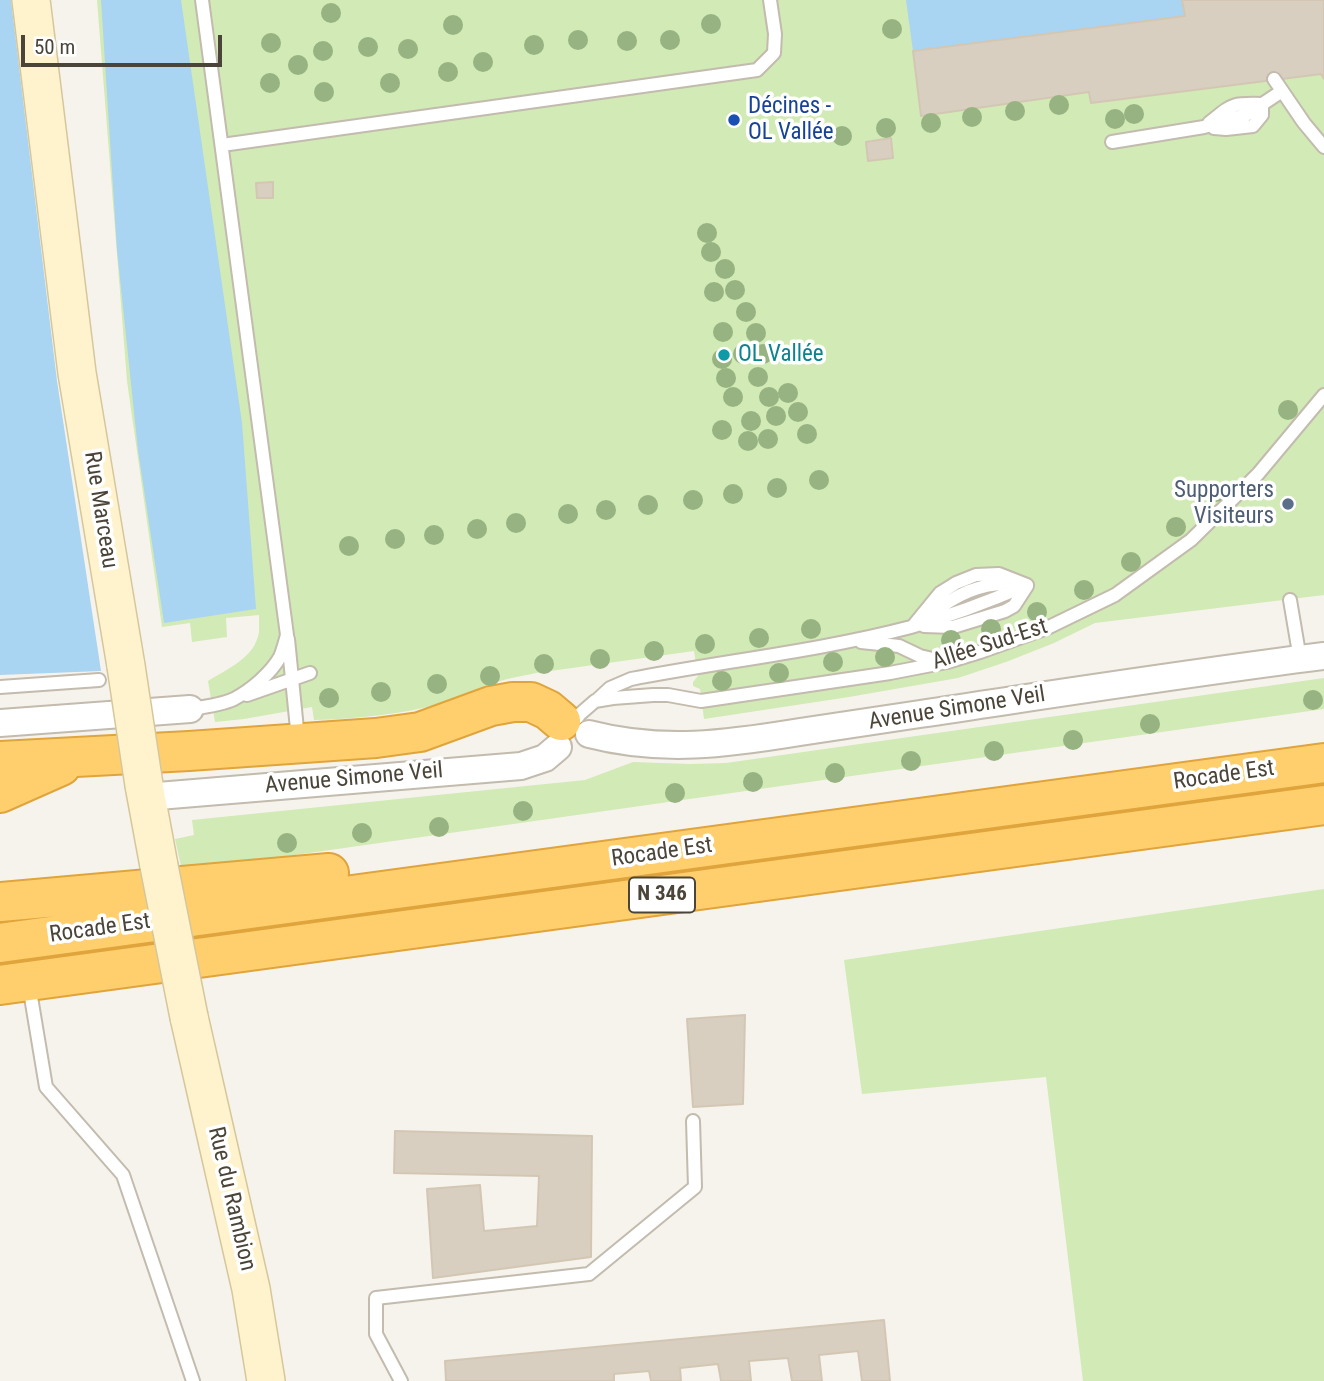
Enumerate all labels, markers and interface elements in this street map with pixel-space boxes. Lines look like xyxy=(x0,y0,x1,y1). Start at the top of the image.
scale bar xyxy=(24,21,226,65)
text: 50 m xyxy=(34,35,75,59)
place label: Décines - OL Vallée xyxy=(748,93,834,147)
marker: Décines - OL Vallée xyxy=(726,112,742,128)
place label: OL Vallée xyxy=(738,341,824,369)
marker: OL Vallée xyxy=(716,347,732,363)
street label: Rue Marceau xyxy=(77,450,123,570)
place label: Supporters Visiteurs xyxy=(1174,477,1274,531)
marker: Supporters Visiteurs xyxy=(1280,496,1296,512)
street label: Allée Sud-Est xyxy=(929,613,1051,677)
street label: Avenue Simone Veil xyxy=(867,681,1047,737)
street label: Rocade Est xyxy=(1172,755,1276,797)
street label: Avenue Simone Veil xyxy=(264,757,444,801)
street label: Rocade Est xyxy=(610,832,714,874)
road number: N 346 xyxy=(629,878,695,912)
street label: Rocade Est xyxy=(48,908,152,950)
street label: Rue du Rambion xyxy=(201,1124,261,1274)

